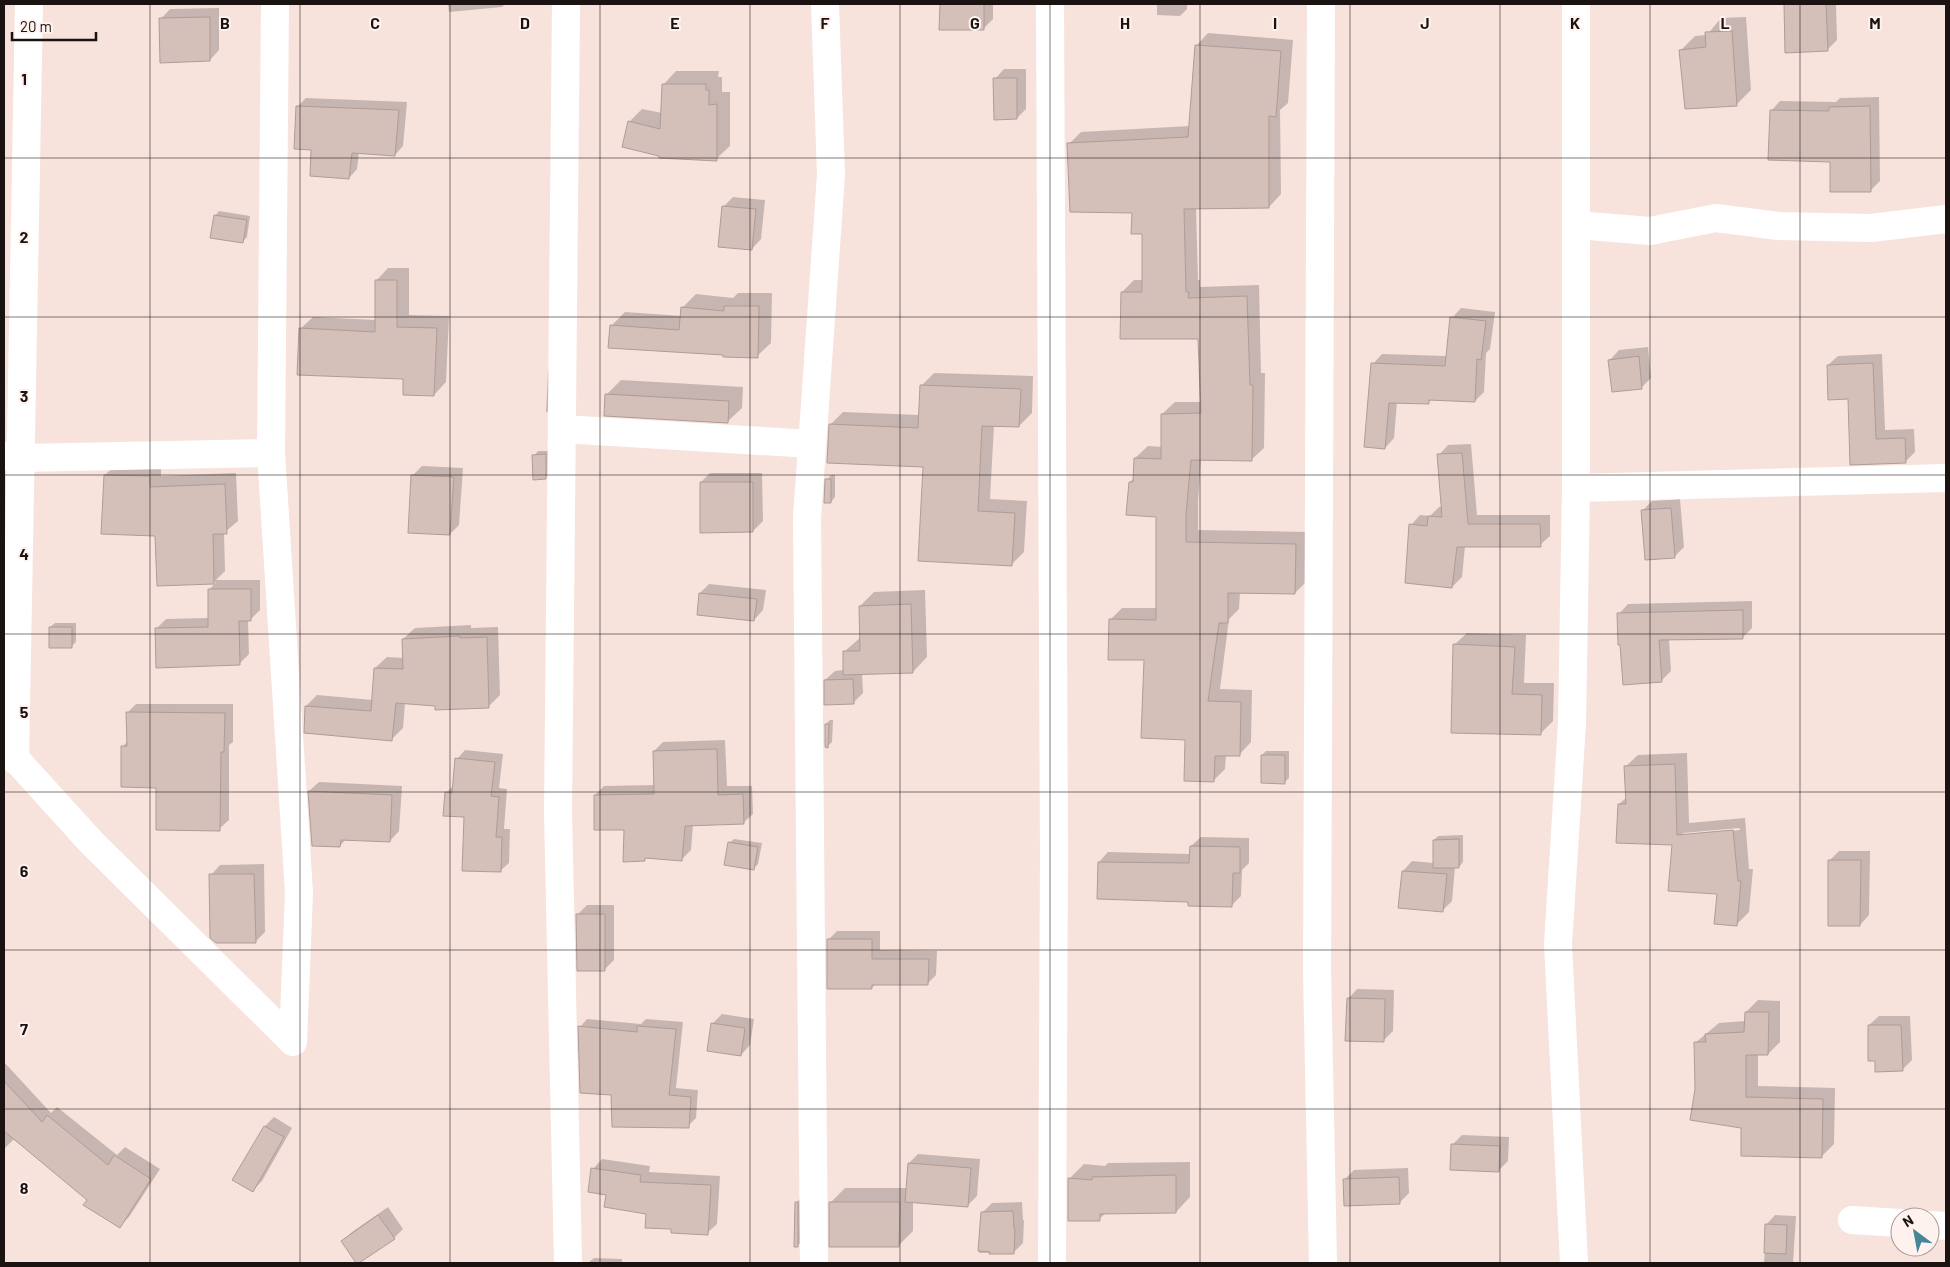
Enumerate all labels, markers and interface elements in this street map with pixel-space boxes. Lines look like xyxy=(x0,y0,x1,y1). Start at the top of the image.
scale bar xyxy=(12,10,96,42)
text: B xyxy=(220,13,230,32)
text: C xyxy=(370,13,380,32)
text: D xyxy=(520,13,530,32)
text: E xyxy=(670,13,680,32)
text: F xyxy=(821,13,830,32)
text: G xyxy=(970,13,980,32)
text: H xyxy=(1120,13,1130,32)
text: I xyxy=(1273,13,1277,32)
text: J xyxy=(1420,13,1430,32)
text: K xyxy=(1570,13,1580,32)
text: L xyxy=(1720,13,1730,32)
text: M xyxy=(1869,13,1881,32)
text: 20 m xyxy=(20,17,52,35)
text: 1 xyxy=(21,69,27,88)
text: 2 xyxy=(20,227,29,246)
text: 3 xyxy=(20,386,28,405)
text: 4 xyxy=(19,544,29,563)
text: 5 xyxy=(20,702,29,721)
text: 6 xyxy=(20,861,29,880)
text: 7 xyxy=(20,1019,28,1038)
text: 8 xyxy=(20,1178,29,1197)
north arrow xyxy=(1890,1207,1940,1257)
text: N xyxy=(1899,1211,1916,1230)

